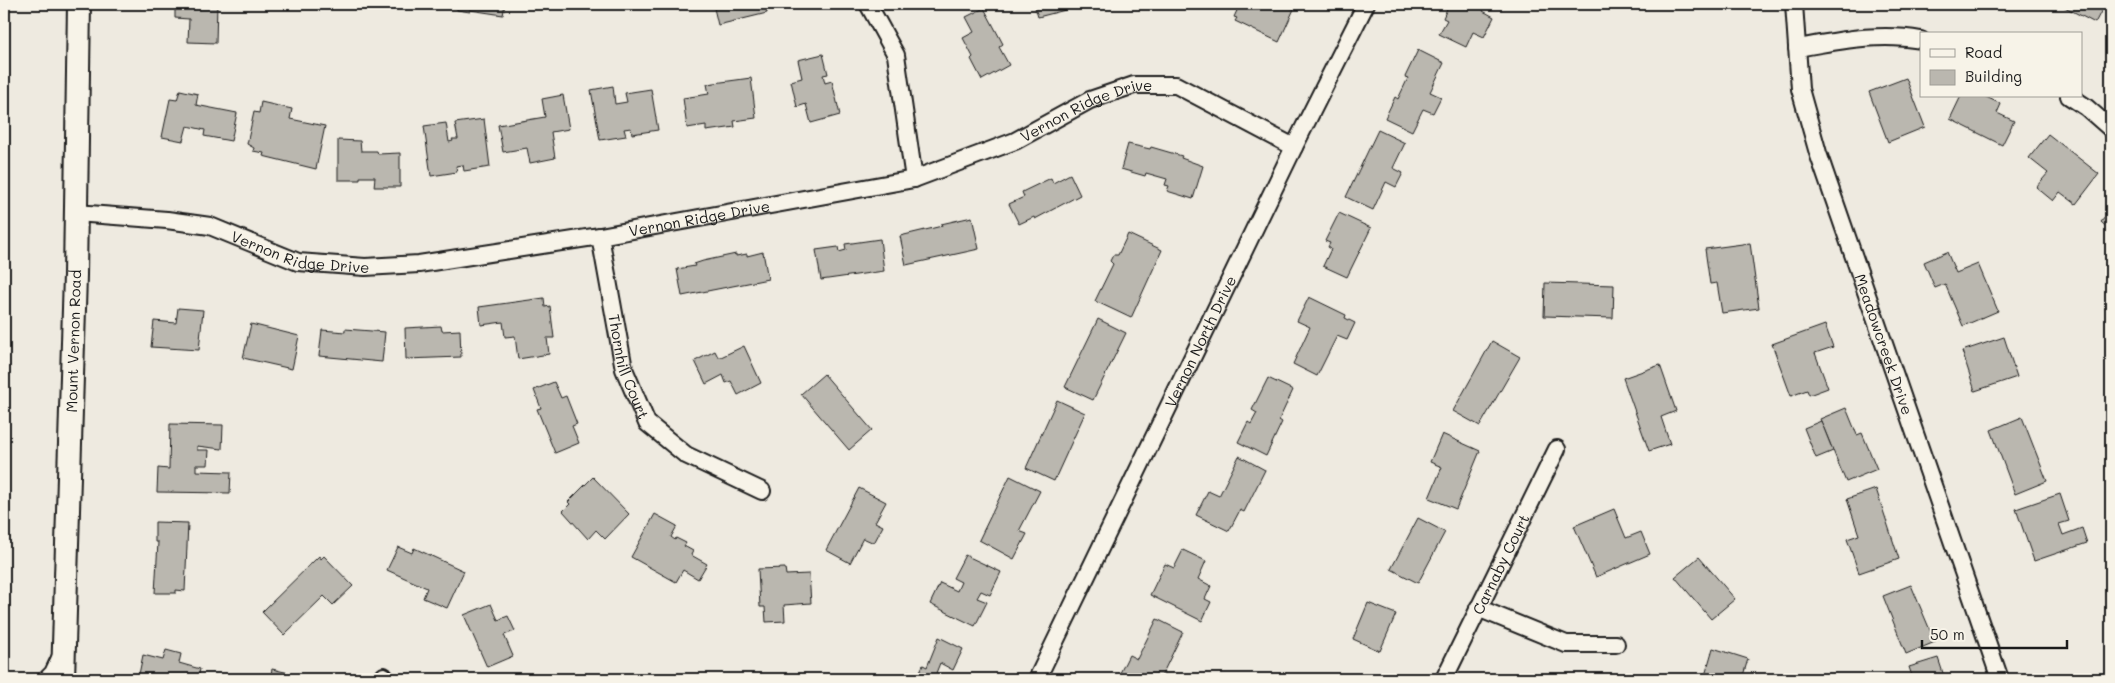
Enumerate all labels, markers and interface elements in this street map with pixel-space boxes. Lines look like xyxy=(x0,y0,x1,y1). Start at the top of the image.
legend xyxy=(1920,32,2082,98)
text: Road xyxy=(1965,42,2002,62)
text: Building xyxy=(1965,66,2022,86)
street label: Vernon Ridge Drive xyxy=(1017,75,1152,146)
street label: Vernon Ridge Drive xyxy=(627,195,771,241)
street label: Vernon Ridge Drive xyxy=(228,226,370,277)
street label: Mount Vernon Road xyxy=(61,269,85,413)
street label: Meadowcreek Drive xyxy=(1850,271,1918,417)
street label: Vernon North Drive xyxy=(1160,272,1240,410)
street label: Thornhill Court xyxy=(604,312,654,422)
street label: Carnaby Court xyxy=(1467,511,1534,618)
scale bar xyxy=(1922,618,2068,650)
text: 50 m xyxy=(1930,624,1965,644)

